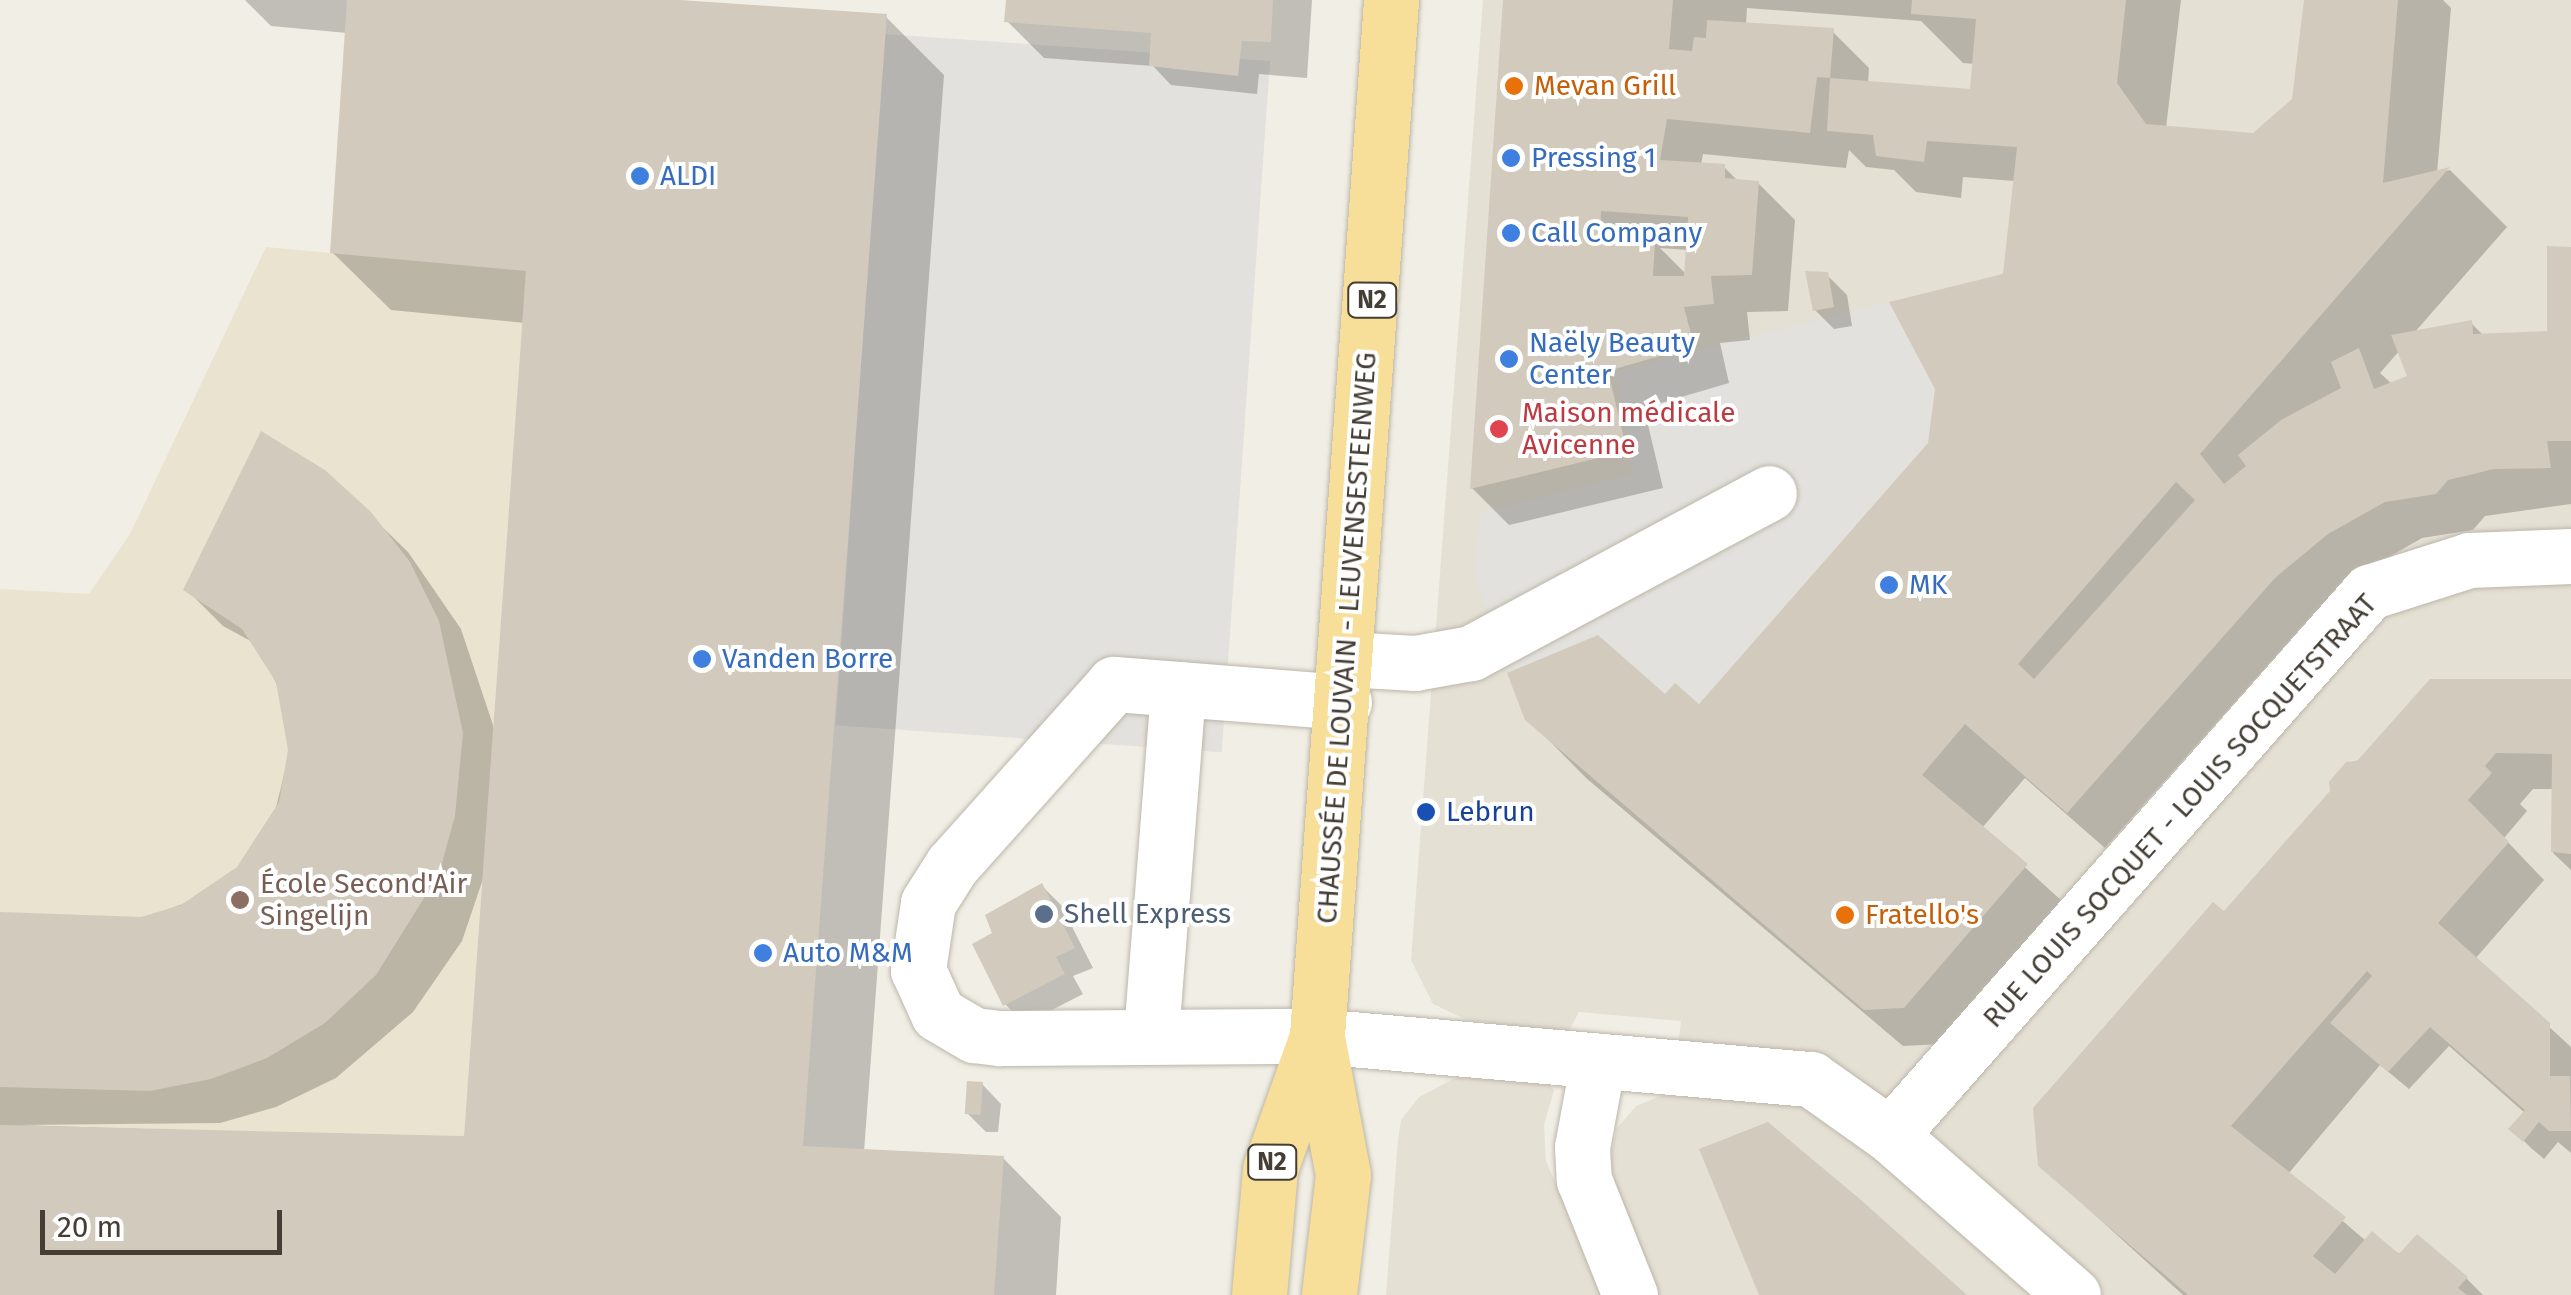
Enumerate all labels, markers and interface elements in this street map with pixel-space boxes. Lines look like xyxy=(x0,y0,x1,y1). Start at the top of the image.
place label: Mevan Grill xyxy=(1534,69,1676,103)
marker: Mevan Grill xyxy=(1503,75,1525,97)
place label: Pressing 1 xyxy=(1531,141,1656,175)
marker: Pressing 1 xyxy=(1500,147,1522,169)
place label: ALDI xyxy=(660,159,716,193)
marker: ALDI xyxy=(629,165,651,187)
place label: Call Company xyxy=(1531,216,1702,250)
marker: Call Company xyxy=(1500,222,1522,244)
road number: N2 xyxy=(1347,280,1397,320)
place label: Naëly Beauty Center xyxy=(1529,326,1695,392)
marker: Naëly Beauty Center xyxy=(1498,348,1520,370)
street label: CHAUSSÉE DE LOUVAIN - LEUVENSESTEENWEG xyxy=(1310,351,1384,925)
place label: Maison médicale Avicenne xyxy=(1522,396,1735,462)
marker: Maison médicale Avicenne xyxy=(1486,416,1512,442)
place label: MK xyxy=(1909,568,1947,602)
marker: MK xyxy=(1878,574,1900,596)
street label: RUE LOUIS SOCQUET - LOUIS SOCQUETSTRAAT xyxy=(1976,587,2384,1035)
place label: Vanden Borre xyxy=(722,642,893,676)
marker: Vanden Borre xyxy=(691,648,713,670)
place label: Lebrun xyxy=(1446,795,1535,829)
marker: Lebrun xyxy=(1415,801,1437,823)
place label: École Second'Air Singelijn xyxy=(260,867,467,933)
marker: École Second'Air Singelijn xyxy=(229,889,251,911)
place label: Shell Express xyxy=(1064,897,1231,931)
place label: Fratello's xyxy=(1865,898,1979,932)
marker: Shell Express xyxy=(1033,903,1055,925)
marker: Fratello's xyxy=(1834,904,1856,926)
place label: Auto M&M xyxy=(783,936,913,970)
marker: Auto M&M xyxy=(752,942,774,964)
road number: N2 xyxy=(1247,1142,1297,1182)
scale bar xyxy=(45,1190,288,1252)
text: 20 m xyxy=(57,1209,122,1245)

